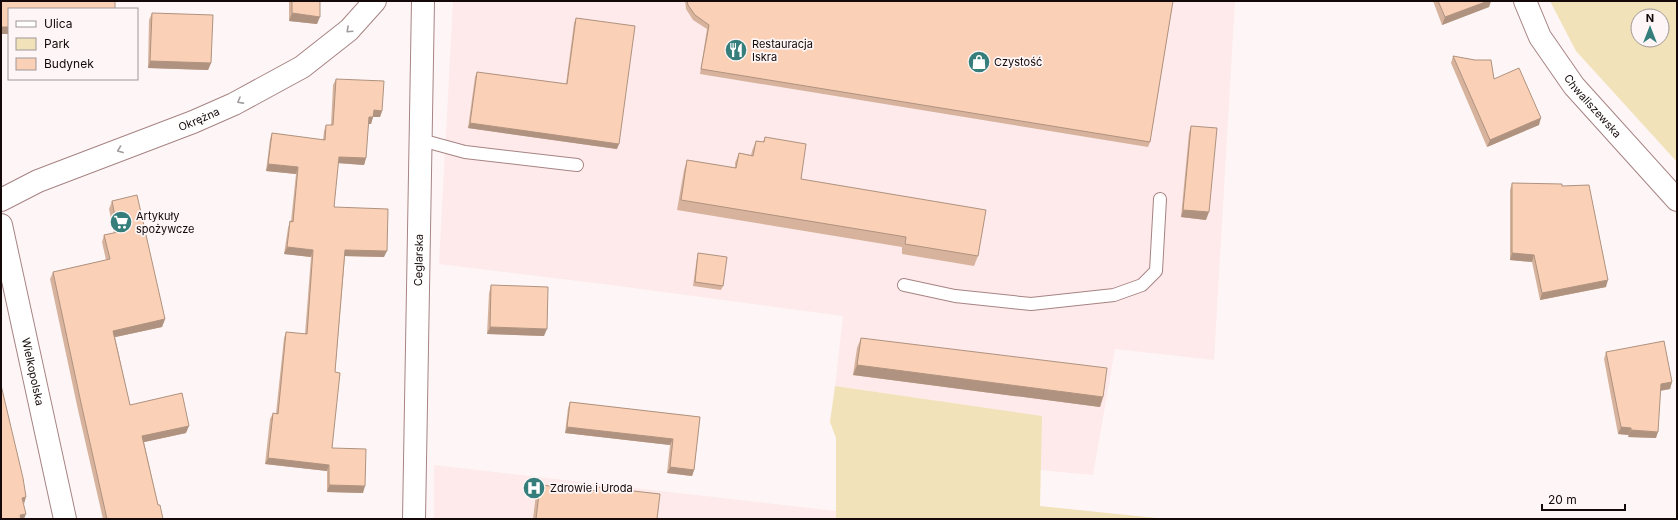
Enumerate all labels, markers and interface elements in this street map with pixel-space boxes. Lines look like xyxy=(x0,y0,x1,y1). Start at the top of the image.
legend xyxy=(8,8,138,80)
north arrow xyxy=(1630,8,1670,48)
text: N xyxy=(1646,11,1654,25)
text: Ulica xyxy=(44,16,72,31)
one-way arrow xyxy=(346,25,353,32)
text: Park xyxy=(44,36,70,51)
restaurant icon: Restauracja Iskra xyxy=(723,37,749,63)
place label: Restauracja Iskra xyxy=(752,37,813,64)
shop icon: Czystość xyxy=(966,49,992,75)
place label: Czystość xyxy=(994,55,1042,69)
text: Budynek xyxy=(44,56,94,71)
street label: Chwaliszewska xyxy=(1561,72,1624,141)
one-way arrow xyxy=(237,96,244,104)
street label: Okrężna xyxy=(176,104,222,134)
one-way arrow xyxy=(117,145,124,153)
supermarket icon: Artykuły spożywcze xyxy=(108,209,134,235)
place label: Artykuły spożywcze xyxy=(136,209,195,236)
street label: Ceglarska xyxy=(411,234,426,286)
street label: Wielkopolska xyxy=(19,336,47,407)
hospital icon: Zdrowie i Uroda xyxy=(521,475,547,501)
place label: Zdrowie i Uroda xyxy=(550,481,633,495)
scale bar xyxy=(1542,486,1625,512)
text: 20 m xyxy=(1548,492,1577,507)

